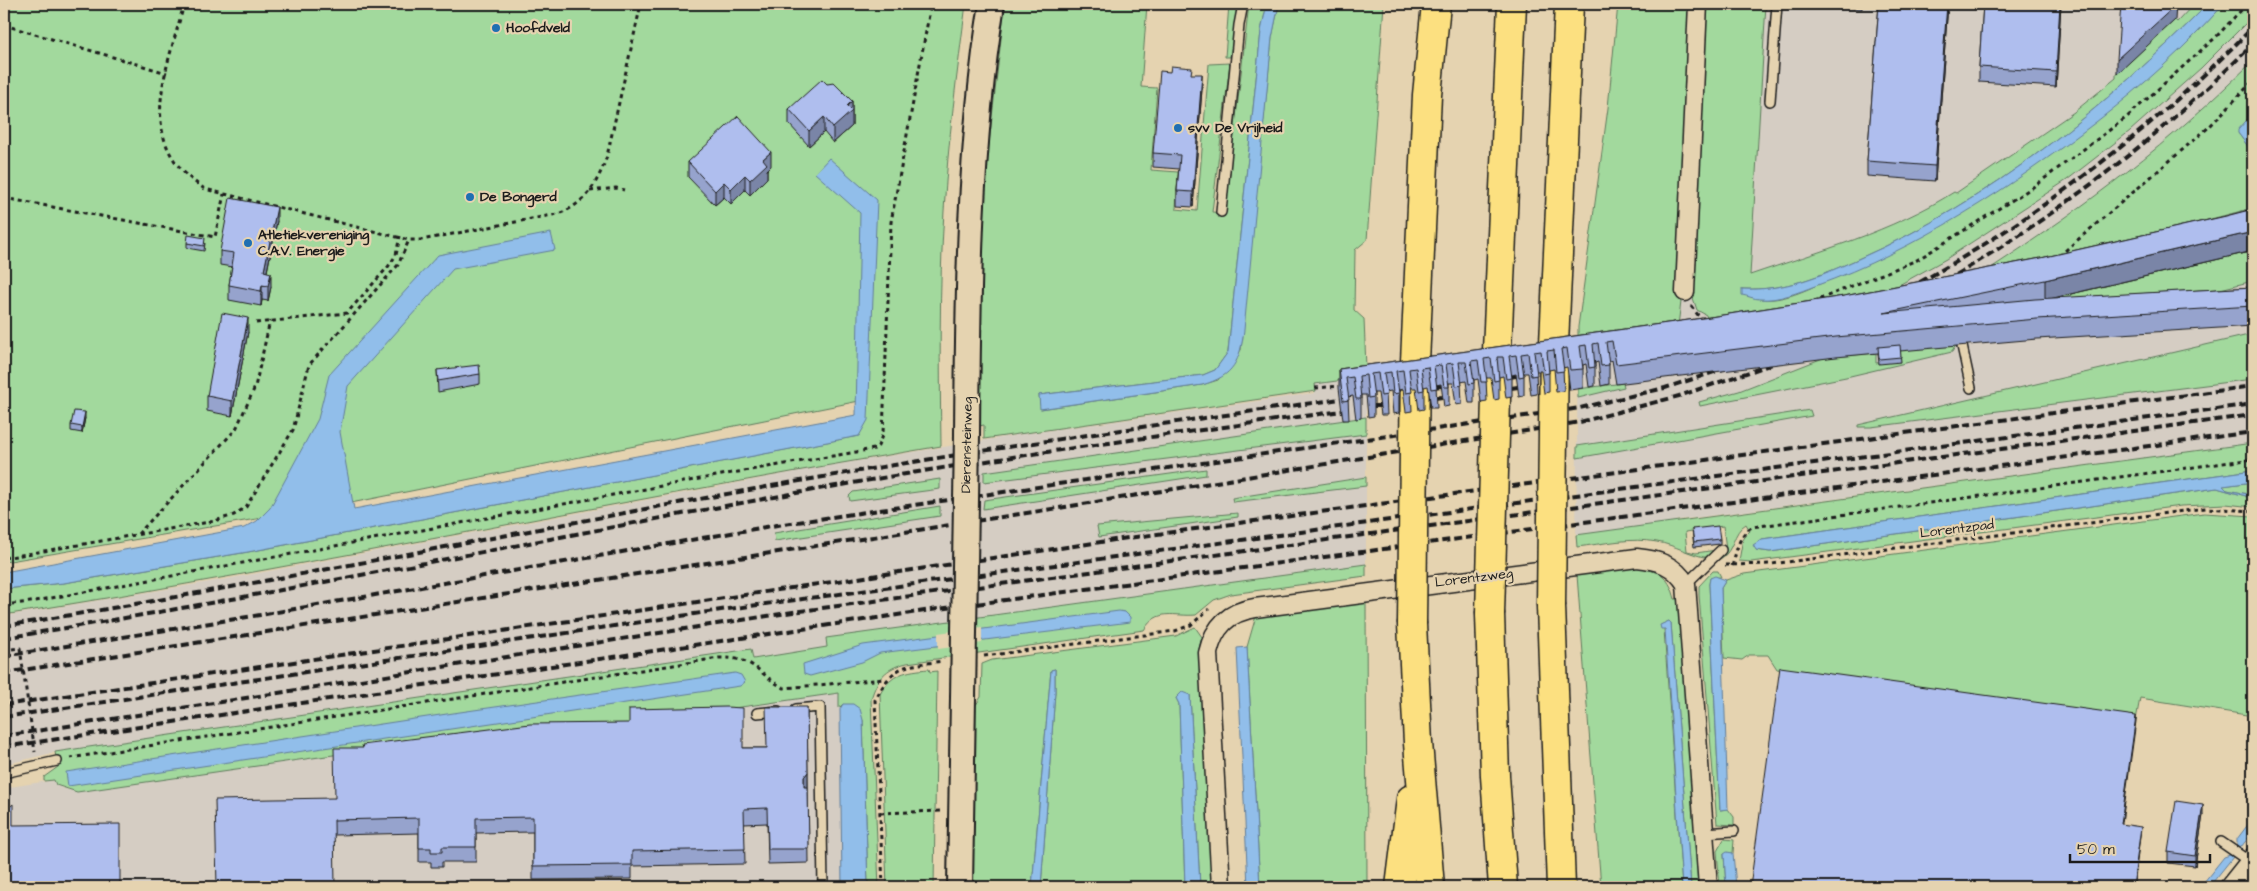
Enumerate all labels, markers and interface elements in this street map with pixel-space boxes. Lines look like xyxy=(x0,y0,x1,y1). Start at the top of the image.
place label: Hoofdveld xyxy=(506,18,571,38)
marker: Hoofdveld xyxy=(490,22,502,34)
place label: svv De Vrijheid xyxy=(1188,118,1283,138)
marker: svv De Vrijheid xyxy=(1172,122,1184,134)
place label: De Bongerd xyxy=(480,187,558,208)
marker: De Bongerd xyxy=(464,191,476,203)
place label: Atletiekvereniging C.A.V. Energie xyxy=(258,225,370,262)
marker: Atletiekvereniging C.A.V. Energie xyxy=(242,237,254,249)
street label: Dierensteinweg xyxy=(956,397,978,493)
street label: Lorentzpad xyxy=(1919,515,1995,543)
street label: Lorentzweg xyxy=(1434,563,1514,593)
scale bar xyxy=(2070,831,2210,863)
text: 50 m xyxy=(2077,839,2115,860)

